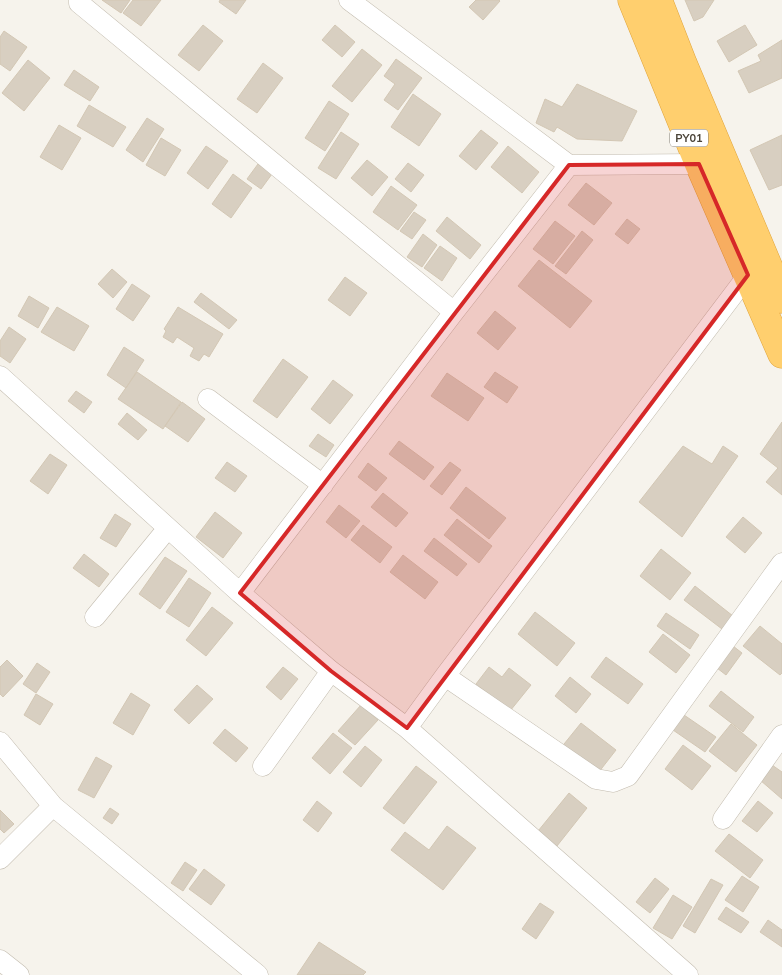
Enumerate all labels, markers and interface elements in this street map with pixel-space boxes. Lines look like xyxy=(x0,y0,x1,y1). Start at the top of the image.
road number: PY01 xyxy=(670,130,708,146)

